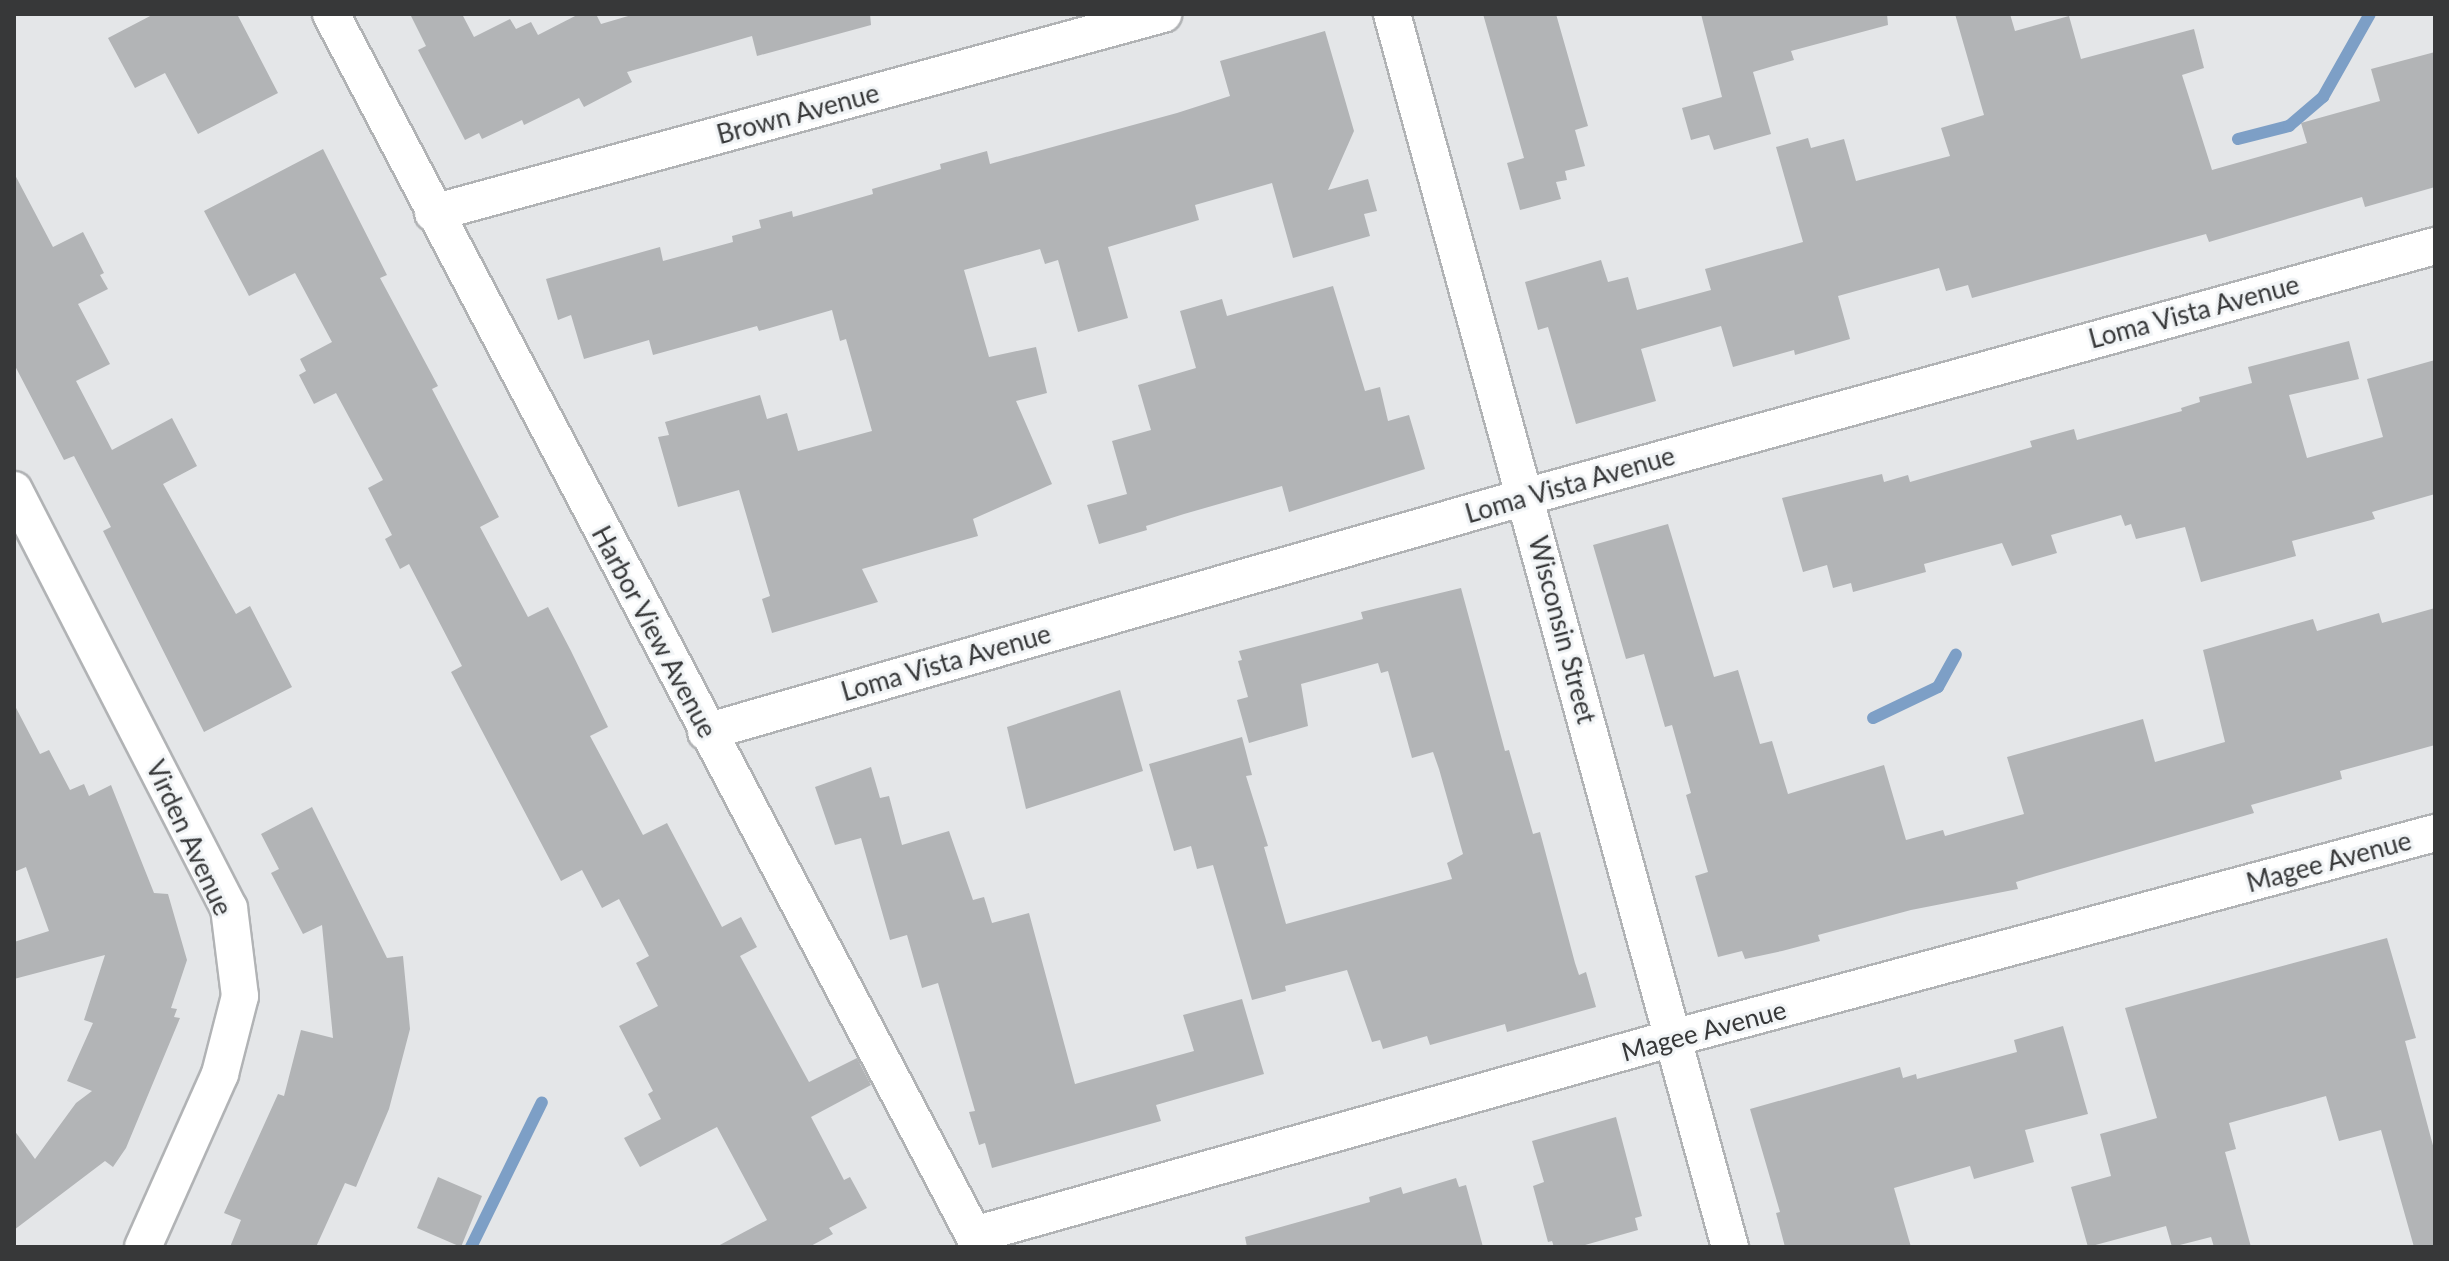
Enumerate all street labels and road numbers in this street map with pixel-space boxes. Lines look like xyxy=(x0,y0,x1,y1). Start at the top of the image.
street label: Brown Avenue xyxy=(713,77,883,151)
street label: Loma Vista Avenue xyxy=(2085,269,2303,355)
street label: Loma Vista Avenue xyxy=(1461,440,1679,530)
street label: Harbor View Avenue xyxy=(584,520,724,744)
street label: Wisconsin Street xyxy=(1522,533,1602,727)
street label: Loma Vista Avenue xyxy=(837,618,1055,708)
street label: Virden Avenue xyxy=(139,755,239,921)
street label: Magee Avenue xyxy=(2243,825,2415,899)
street label: Magee Avenue xyxy=(1618,994,1790,1068)

